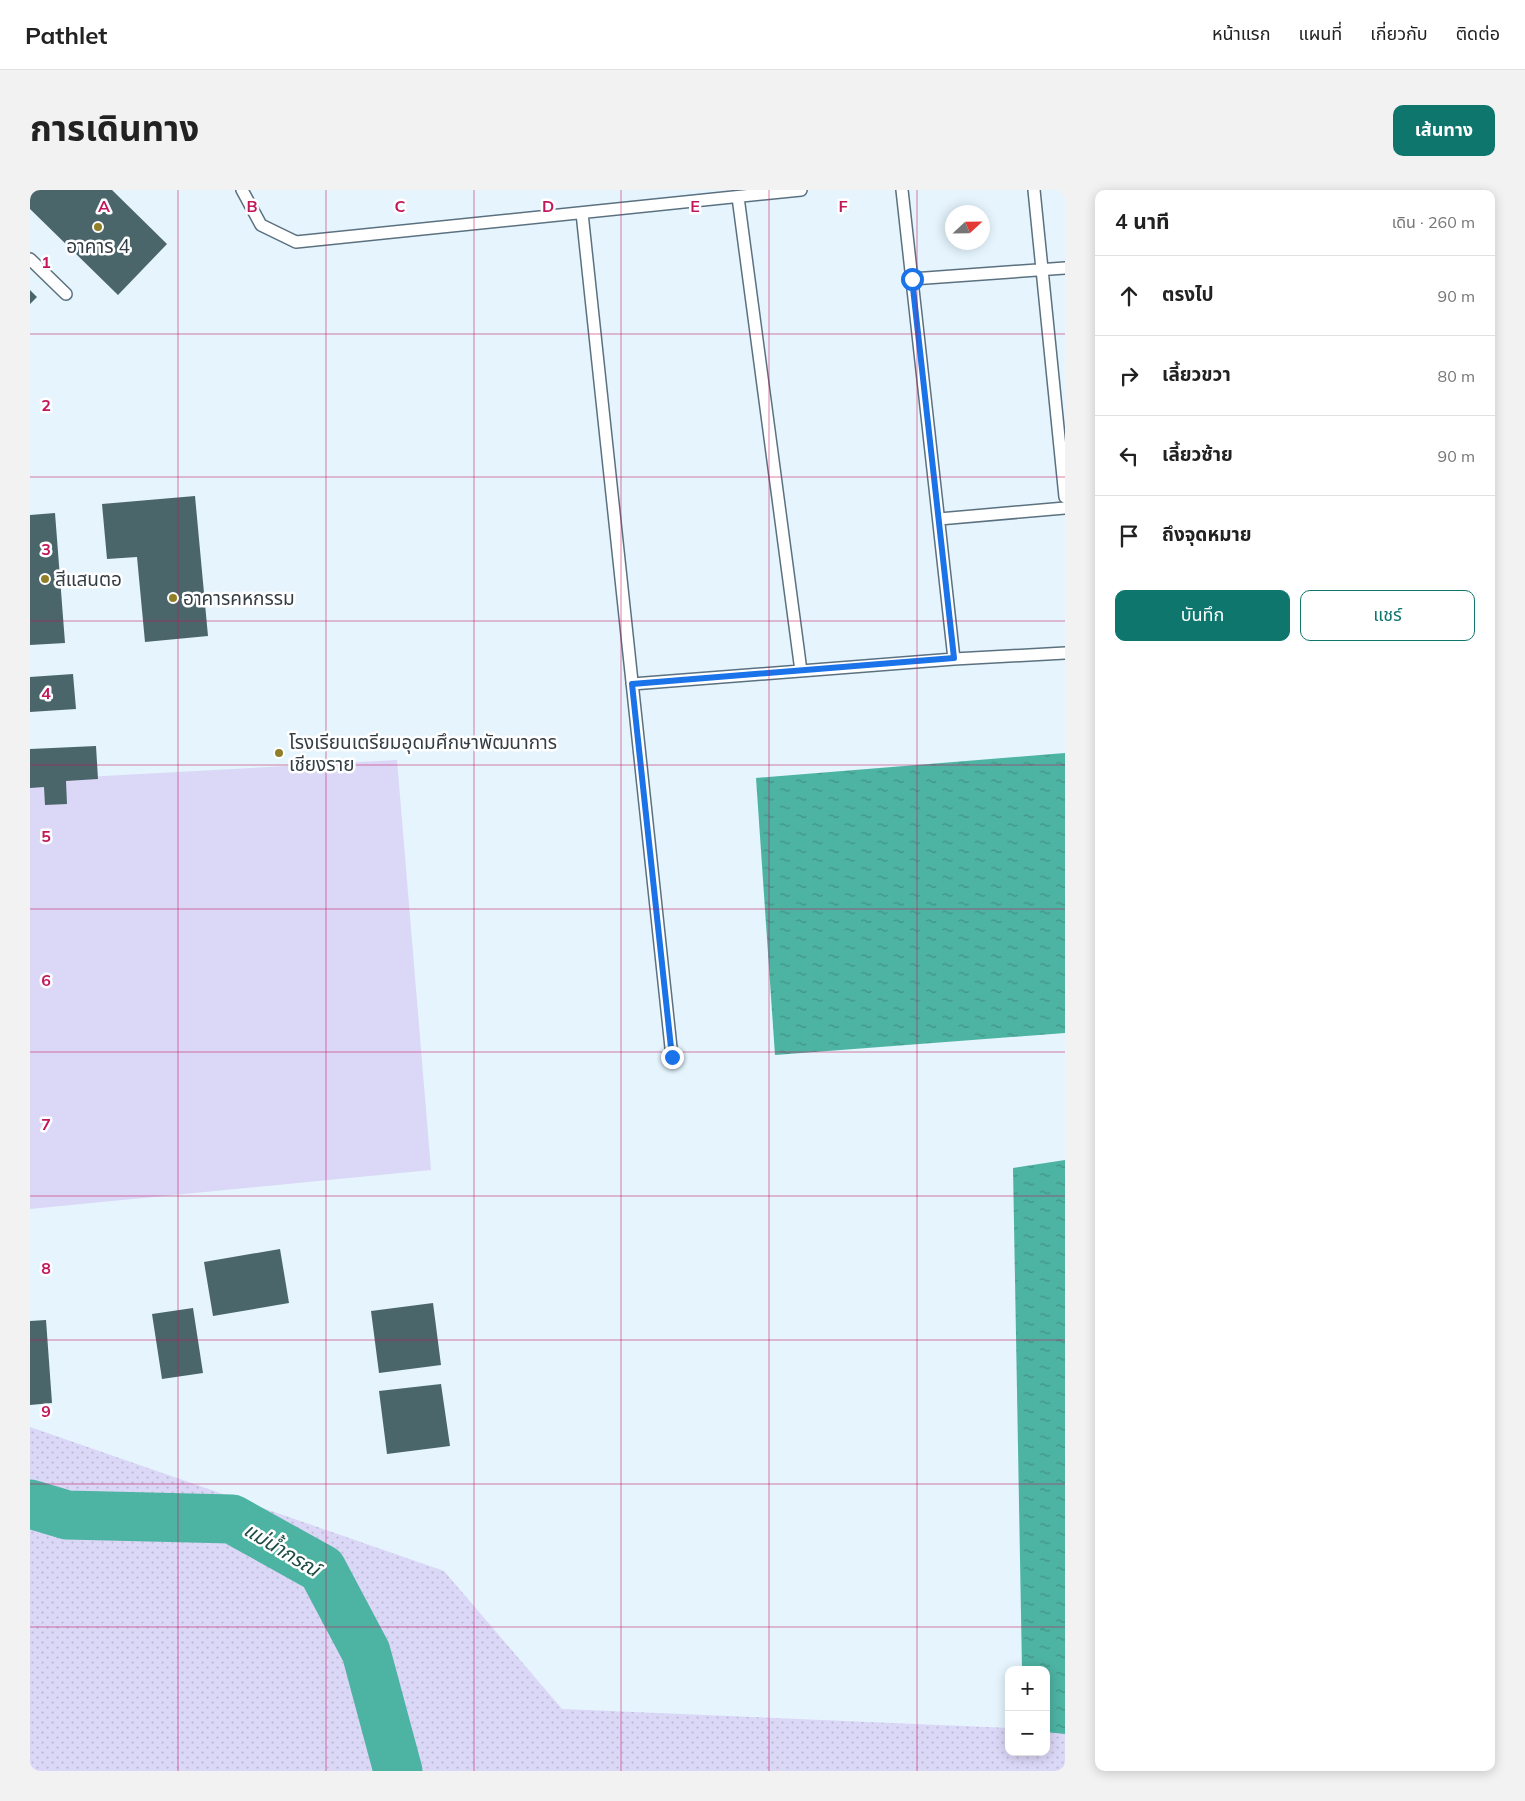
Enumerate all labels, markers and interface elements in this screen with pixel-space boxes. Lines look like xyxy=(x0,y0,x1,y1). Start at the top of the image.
text: Pathlet xyxy=(25,20,107,50)
text: หน้าแรก xyxy=(1212,22,1270,45)
text: แผนที่ xyxy=(1298,22,1342,45)
text: เกี่ยวกับ xyxy=(1370,22,1428,45)
text: ติดต่อ xyxy=(1456,22,1500,45)
button: เส้นทาง xyxy=(1393,105,1495,156)
text: การเดินทาง xyxy=(30,106,199,150)
text: A xyxy=(98,196,110,216)
text: B xyxy=(246,196,258,216)
text: C xyxy=(395,196,406,216)
text: D xyxy=(542,196,554,216)
text: E xyxy=(690,196,700,216)
text: F xyxy=(838,196,848,216)
north arrow xyxy=(945,205,990,250)
text: 4 นาที xyxy=(1115,208,1170,234)
text: เดิน · 260 m xyxy=(1392,212,1475,232)
marker: อาคาร 4 xyxy=(92,221,104,233)
place label: อาคาร 4 xyxy=(66,234,130,258)
text: 1 xyxy=(41,252,51,272)
route start xyxy=(901,268,924,291)
icon: ahead xyxy=(1115,282,1143,310)
text: ตรงไป xyxy=(1162,282,1214,306)
text: 90 m xyxy=(1438,286,1475,306)
icon: right xyxy=(1115,362,1143,390)
text: เลี้ยวขวา xyxy=(1162,362,1231,386)
text: 80 m xyxy=(1438,366,1475,386)
text: 2 xyxy=(41,395,51,415)
icon: left xyxy=(1115,442,1143,470)
text: เลี้ยวซ้าย xyxy=(1162,442,1233,466)
text: 90 m xyxy=(1438,446,1475,466)
icon: arrive xyxy=(1115,522,1143,550)
text: ถึงจุดหมาย xyxy=(1162,522,1252,546)
text: 3 xyxy=(41,539,51,559)
place label: สีแสนตอ xyxy=(55,567,122,591)
marker: สีแสนตอ xyxy=(39,573,51,585)
place label: อาคารคหกรรม xyxy=(183,586,295,610)
button: บันทึก xyxy=(1115,590,1290,641)
button: แชร์ xyxy=(1300,590,1475,641)
marker: อาคารคหกรรม xyxy=(167,592,179,604)
text: 4 xyxy=(41,683,51,703)
place label: โรงเรียนเตรียมอุดมศึกษาพัฒนาการ เชียงราย xyxy=(289,730,557,776)
marker: โรงเรียนเตรียมอุดมศึกษาพัฒนาการ เชียงราย xyxy=(273,747,285,759)
text: 5 xyxy=(41,826,51,846)
text: 6 xyxy=(41,970,51,990)
route end xyxy=(661,1046,684,1069)
text: 7 xyxy=(41,1114,51,1134)
text: 8 xyxy=(41,1258,51,1278)
text: 9 xyxy=(41,1401,51,1421)
water label: แม่น้ำกรณ์ xyxy=(240,1516,328,1583)
map controls xyxy=(1005,1666,1050,1756)
button: + xyxy=(1005,1666,1050,1711)
button: − xyxy=(1005,1711,1050,1756)

